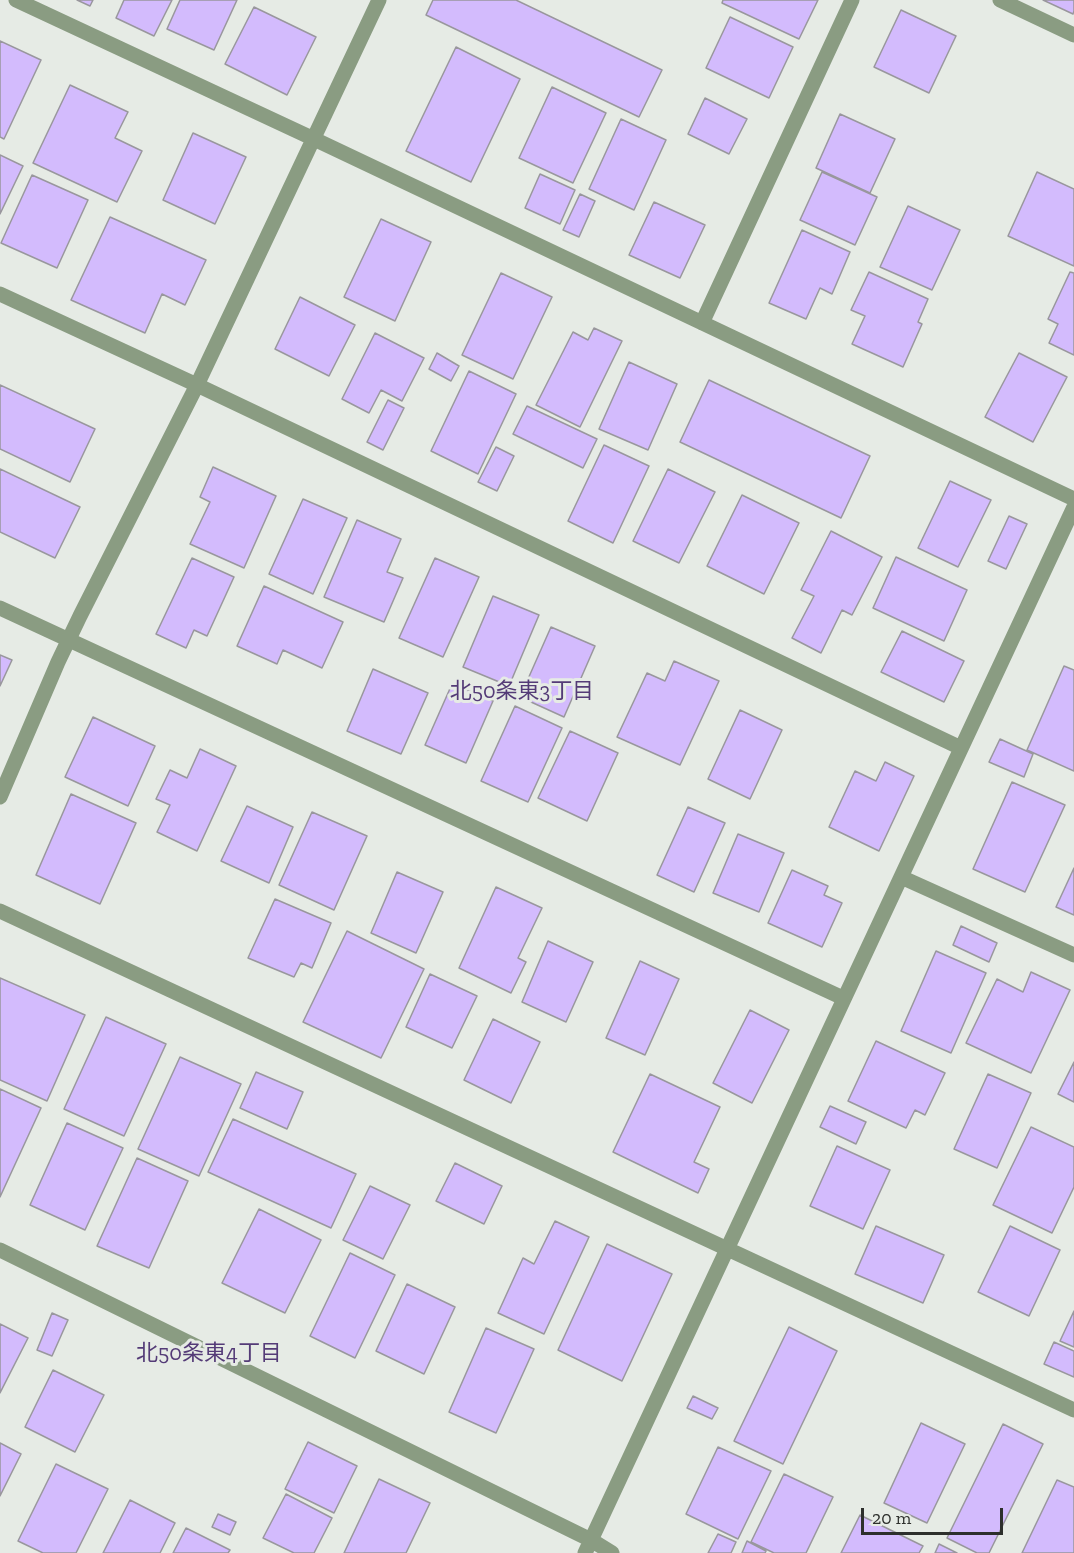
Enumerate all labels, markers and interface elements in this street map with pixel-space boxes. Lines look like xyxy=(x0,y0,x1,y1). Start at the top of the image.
district label: 北50条東3丁目 xyxy=(450,679,594,705)
district label: 北50条東4丁目 xyxy=(136,1341,282,1367)
scale bar xyxy=(864,1496,1006,1534)
text: 20 m xyxy=(872,1507,911,1529)

